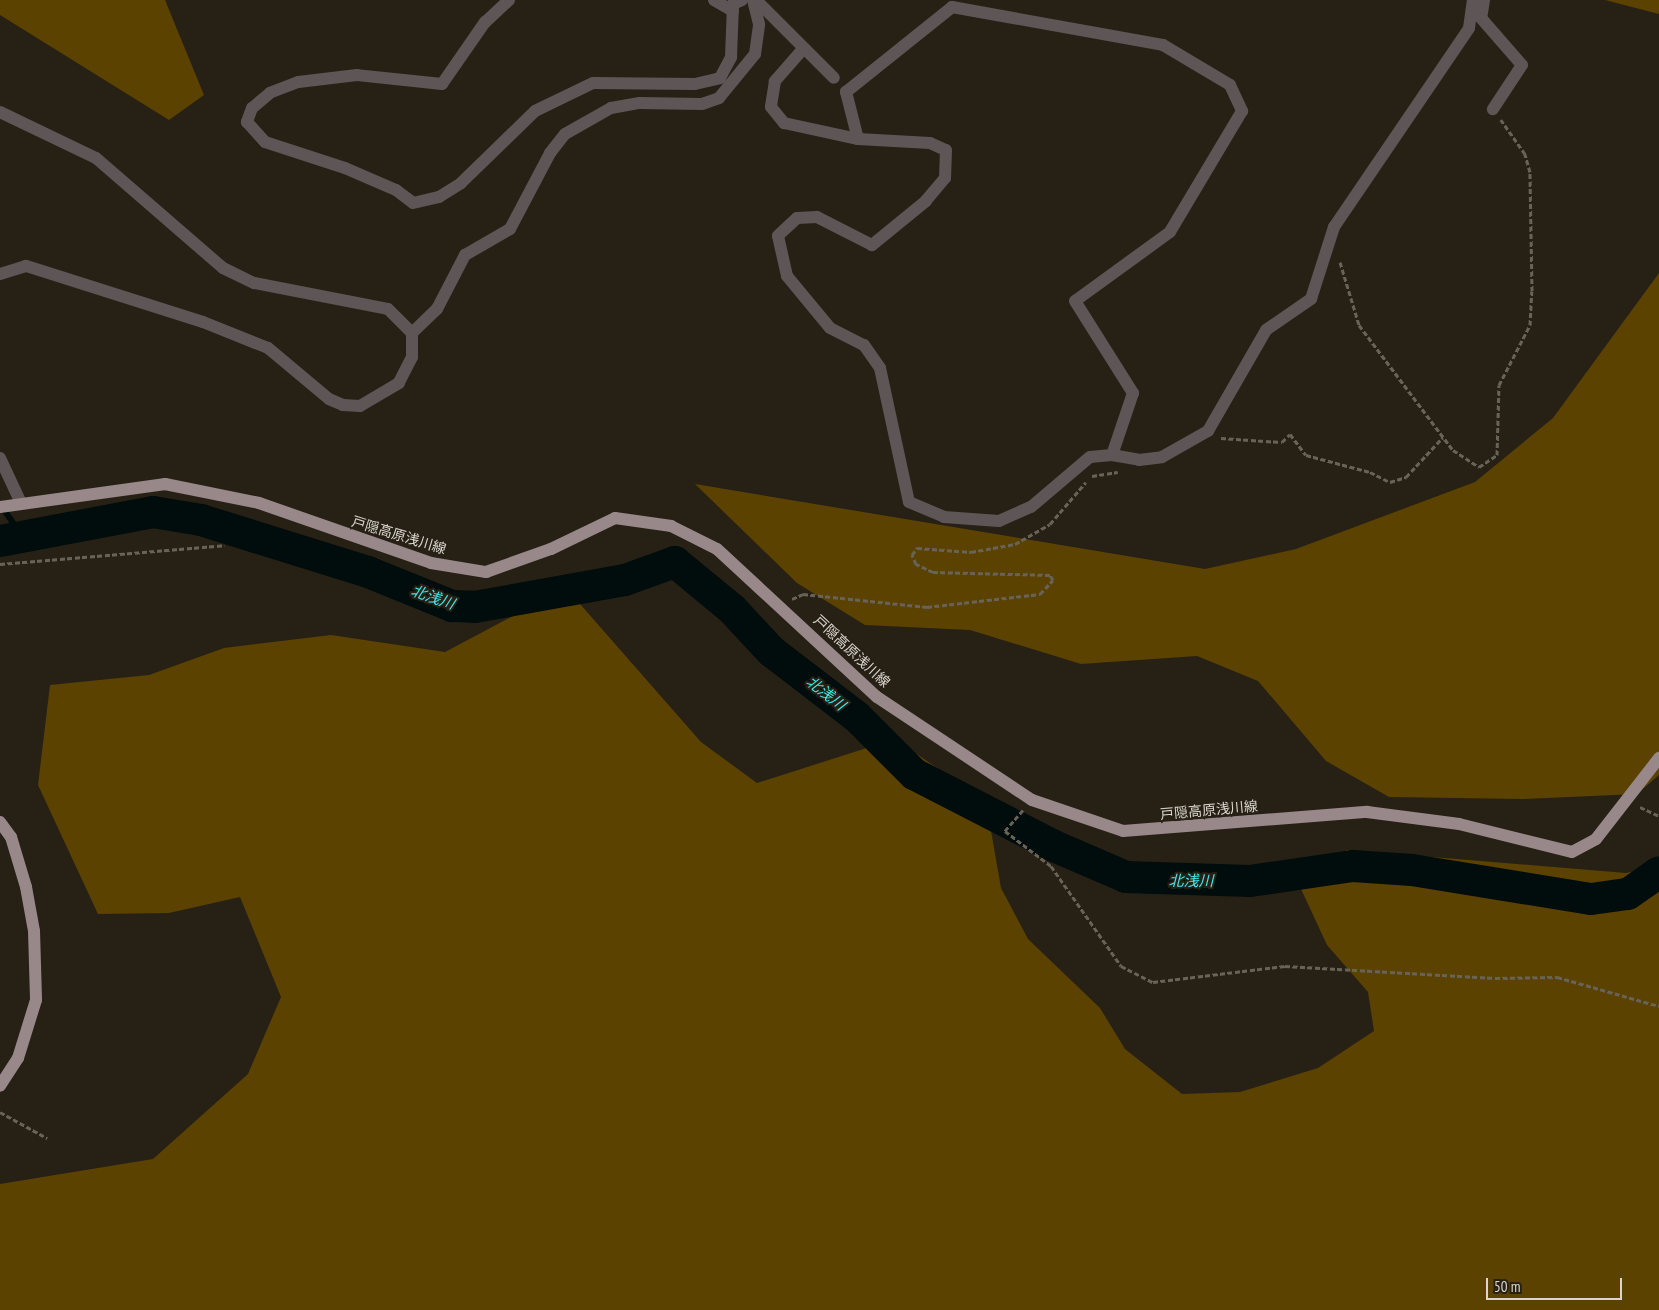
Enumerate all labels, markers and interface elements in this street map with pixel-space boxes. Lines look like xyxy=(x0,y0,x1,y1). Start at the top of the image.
street label: 戸隠高原浅川線 xyxy=(350,513,448,557)
water label: 北浅川 xyxy=(409,581,457,613)
street label: 戸隠高原浅川線 xyxy=(810,611,894,691)
water label: 北浅川 xyxy=(803,672,849,714)
street label: 戸隠高原浅川線 xyxy=(1159,797,1259,823)
water label: 北浅川 xyxy=(1169,872,1213,890)
scale bar xyxy=(1489,1268,1625,1300)
text: 50 m xyxy=(1494,1277,1520,1296)

